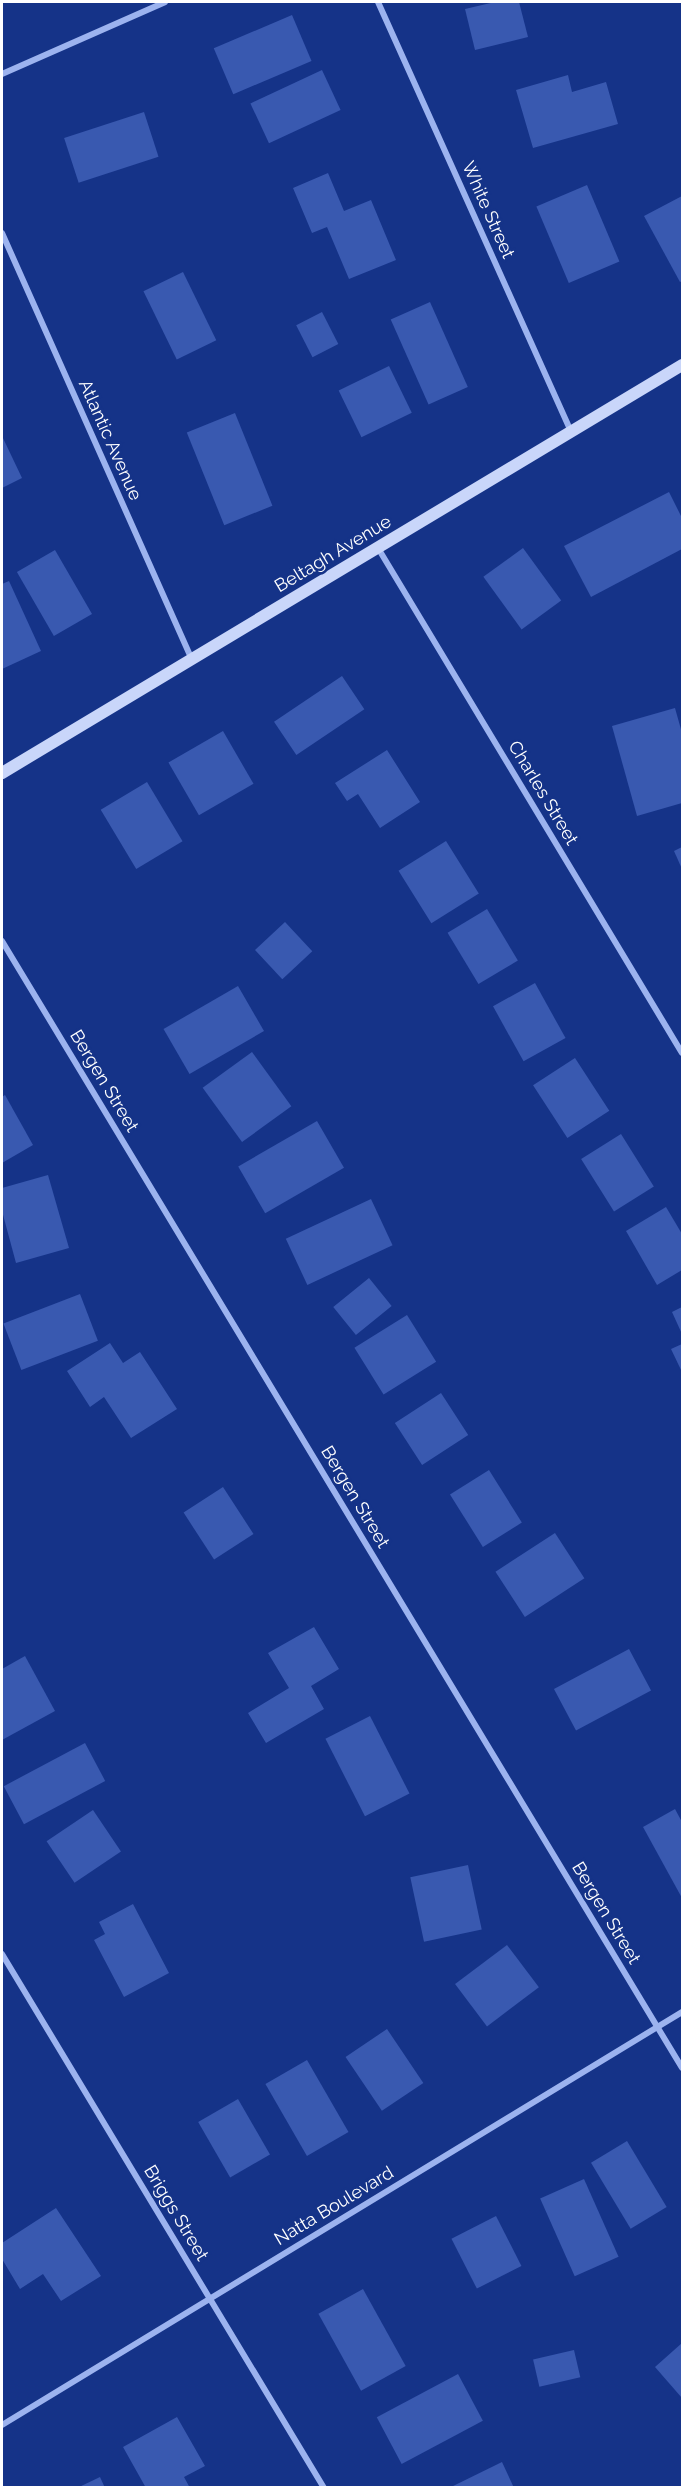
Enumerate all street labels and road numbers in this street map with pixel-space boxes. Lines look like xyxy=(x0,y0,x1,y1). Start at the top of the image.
street label: White Street xyxy=(457,158,519,262)
street label: Atlantic Avenue xyxy=(74,376,146,504)
street label: Beltagh Avenue xyxy=(271,511,395,597)
street label: Charles Street xyxy=(503,737,583,849)
street label: Bergen Street xyxy=(65,1026,143,1136)
street label: Bergen Street xyxy=(316,1442,394,1552)
street label: Bergen Street xyxy=(567,1858,645,1968)
street label: Briggs Street xyxy=(139,2161,213,2265)
street label: Natta Boulevard xyxy=(271,2162,397,2250)

